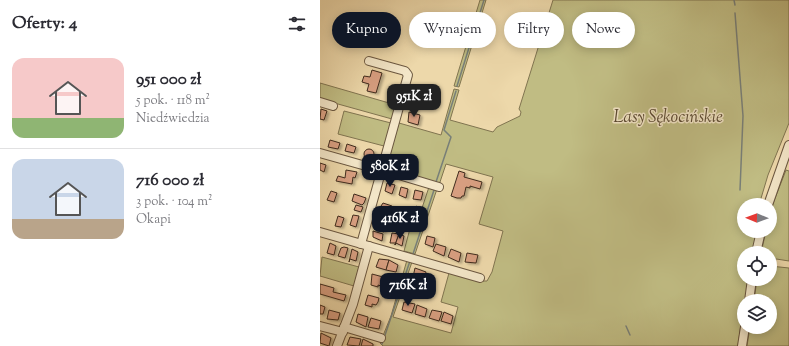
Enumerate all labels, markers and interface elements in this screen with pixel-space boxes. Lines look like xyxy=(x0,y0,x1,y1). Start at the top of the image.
text: Oferty: 4 xyxy=(12,12,77,36)
chip: Kupno xyxy=(332,12,401,48)
chip: Wynajem xyxy=(409,12,496,48)
chip: Filtry xyxy=(504,12,564,48)
chip: Nowe xyxy=(572,12,635,48)
icon: filters xyxy=(286,13,308,35)
text: 951 000 zł xyxy=(136,68,201,92)
icon: home xyxy=(44,74,92,122)
pin: 951K zł xyxy=(377,84,451,118)
text: 951K zł xyxy=(396,88,432,106)
text: 5 pok. · 118 m² xyxy=(136,92,210,110)
park label: Lasy Sękocińskie xyxy=(613,106,723,130)
text: Niedźwiedzia xyxy=(136,110,210,128)
pin: 580K zł xyxy=(353,154,427,188)
text: 580K zł xyxy=(371,158,409,176)
text: 716 000 zł xyxy=(136,169,204,193)
icon: home xyxy=(44,175,92,223)
text: 3 pok. · 104 m² xyxy=(136,193,212,211)
north arrow xyxy=(737,198,777,238)
map controls xyxy=(737,198,777,334)
pin: 416K zł xyxy=(363,206,437,240)
text: 416K zł xyxy=(381,210,419,228)
text: Okapi xyxy=(136,211,171,229)
button: locate xyxy=(737,246,777,286)
pin: 716K zł xyxy=(371,273,445,307)
text: 716K zł xyxy=(389,277,427,295)
button: layers xyxy=(737,294,777,334)

